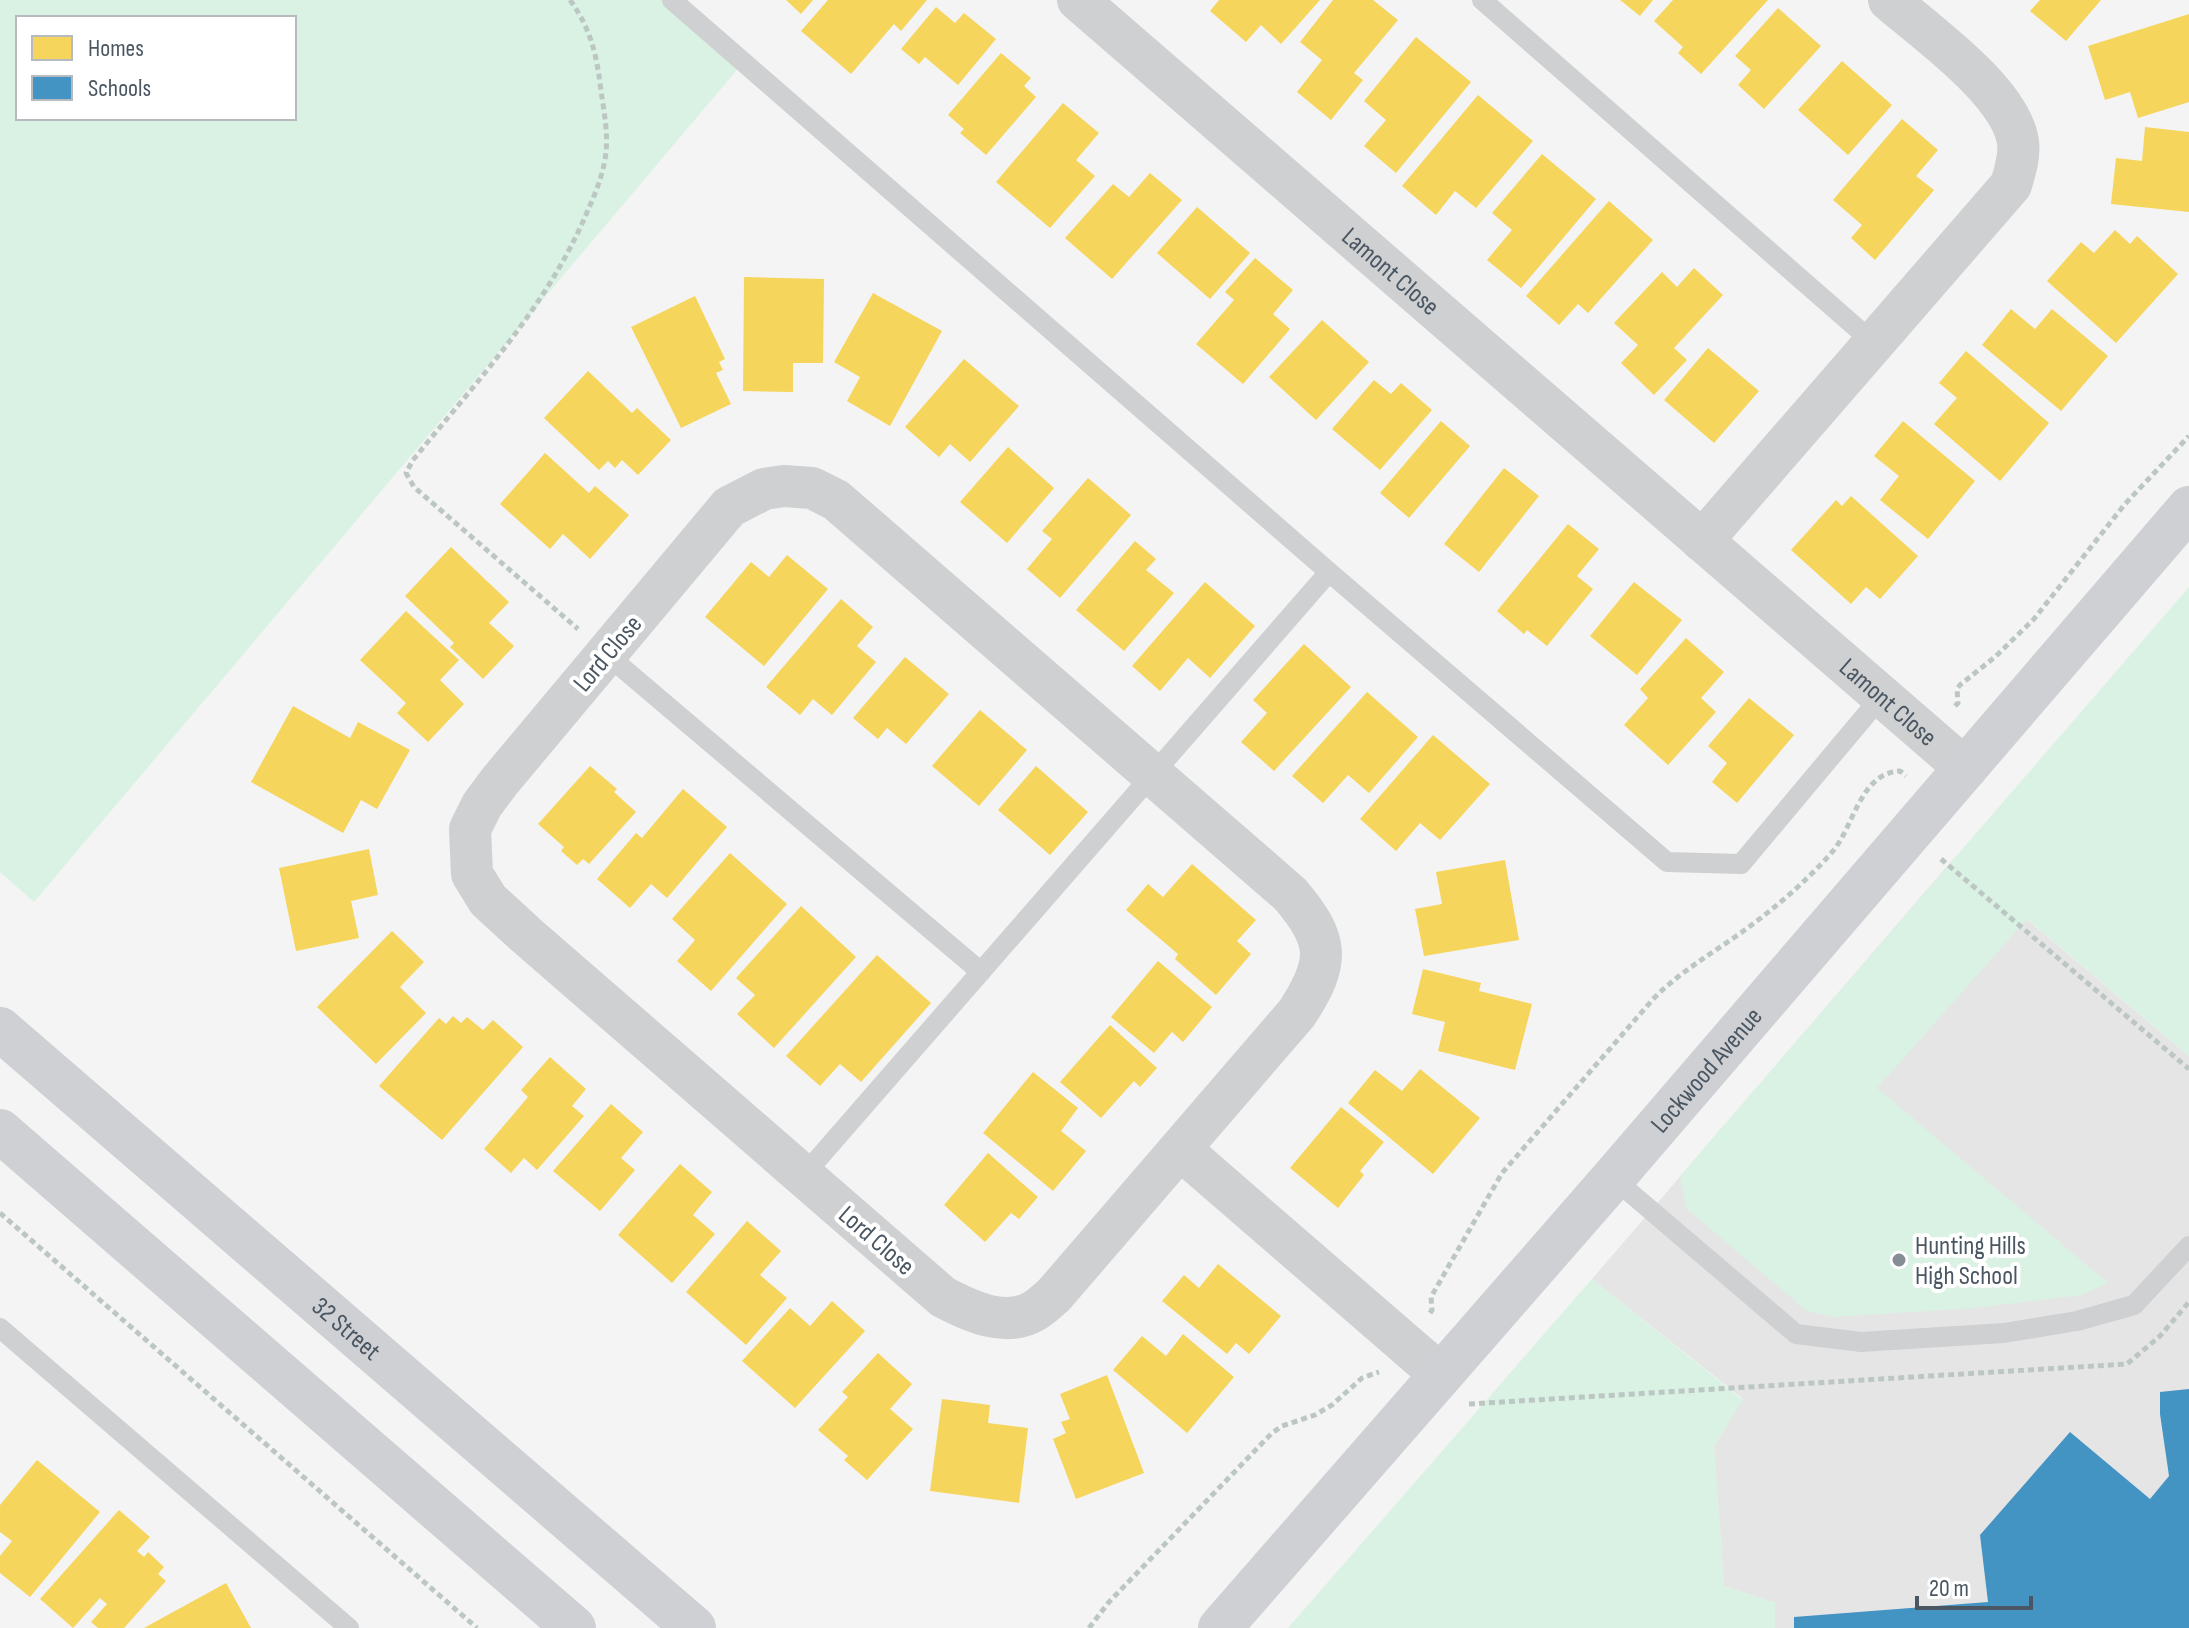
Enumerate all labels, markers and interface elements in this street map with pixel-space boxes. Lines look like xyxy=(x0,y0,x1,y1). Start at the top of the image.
legend xyxy=(16,16,296,120)
text: Homes xyxy=(88,34,144,63)
text: Schools xyxy=(88,74,151,103)
street label: Lamont Close xyxy=(1335,222,1445,323)
street label: Lord Close xyxy=(567,609,649,698)
street label: Lamont Close xyxy=(1832,652,1942,753)
street label: Lockwood Avenue xyxy=(1645,1002,1769,1140)
street label: Lord Close xyxy=(832,1200,920,1282)
place label: Hunting Hills High School xyxy=(1915,1231,2026,1292)
marker: Hunting Hills High School xyxy=(1890,1251,1908,1269)
street label: 32 Street xyxy=(305,1291,386,1368)
scale bar xyxy=(1917,1560,2031,1610)
text: 20 m xyxy=(1929,1574,1969,1603)

